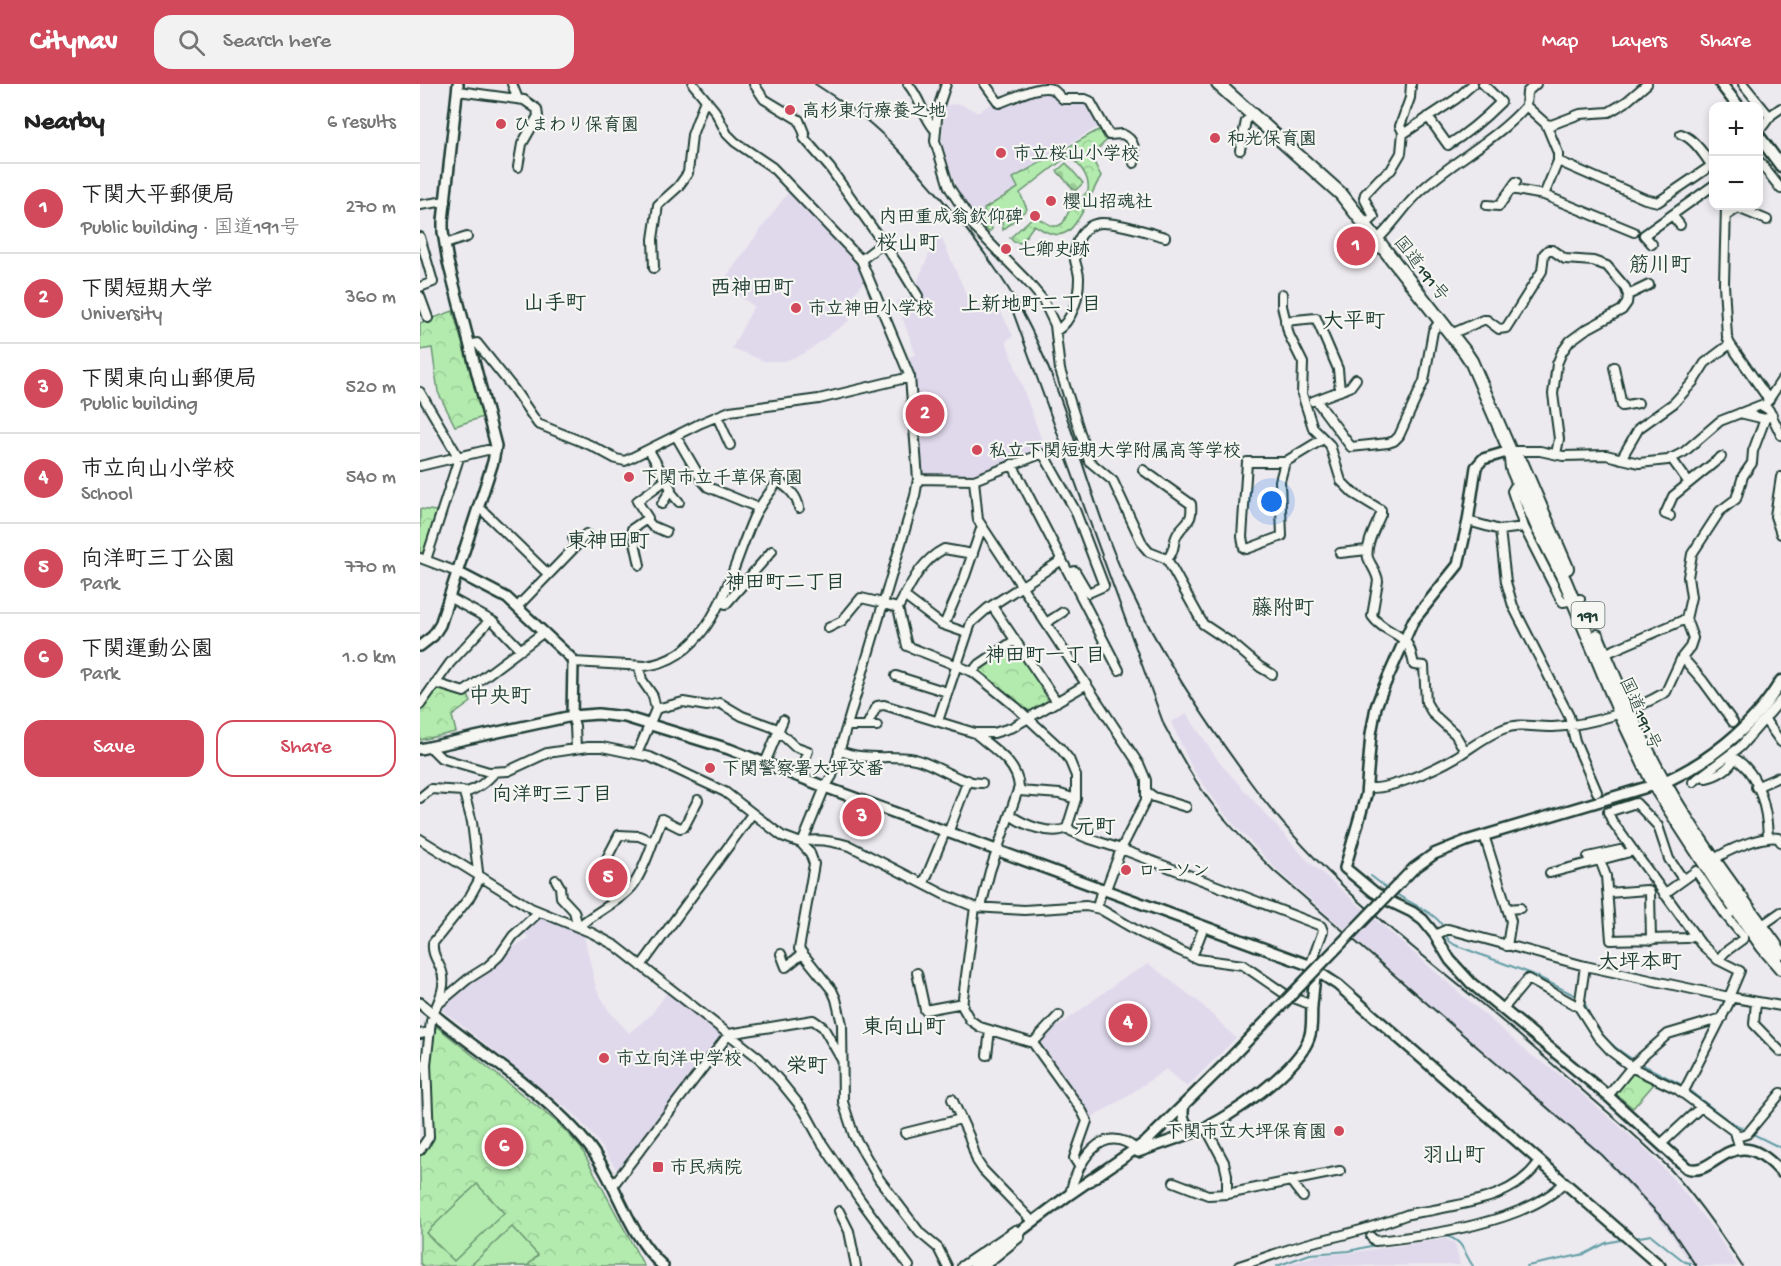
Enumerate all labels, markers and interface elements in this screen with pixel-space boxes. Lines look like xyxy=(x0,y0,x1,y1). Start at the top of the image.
search box xyxy=(154,15,574,69)
text: Citynav xyxy=(30,26,118,59)
icon: search xyxy=(175,26,208,59)
text: Search here xyxy=(223,29,331,55)
text: Map xyxy=(1542,30,1578,55)
text: Layers xyxy=(1611,30,1667,55)
text: Share xyxy=(1700,30,1751,55)
place label: 高杉東行療養之地 xyxy=(802,100,946,123)
map controls xyxy=(1709,102,1763,210)
button: + xyxy=(1709,102,1763,156)
marker: 高杉東行療養之地 xyxy=(783,103,797,117)
text: Nearby xyxy=(24,108,105,139)
text: 6 results xyxy=(327,112,396,135)
place label: ひまわり保育園 xyxy=(513,115,639,137)
marker: ひまわり保育園 xyxy=(494,117,508,131)
place label: 和光保育園 xyxy=(1227,129,1317,151)
marker: 和光保育園 xyxy=(1208,131,1222,145)
place label: 市立桜山小学校 xyxy=(1013,144,1139,166)
marker: 市立桜山小学校 xyxy=(994,146,1008,160)
button: − xyxy=(1709,156,1763,210)
text: 下関大平郵便局 xyxy=(81,184,235,210)
place label: 櫻山招魂社 xyxy=(1063,192,1153,214)
marker: 櫻山招魂社 xyxy=(1044,194,1058,208)
text: 1 xyxy=(39,197,48,220)
text: 270 m xyxy=(346,197,396,220)
place label: 内田重成翁欽仰碑 xyxy=(879,207,1023,229)
marker: 内田重成翁欽仰碑 xyxy=(1028,209,1042,223)
text: Public building · 国道191号 xyxy=(81,218,300,241)
pin: 1 xyxy=(1336,224,1376,268)
district label: 桜山町 xyxy=(877,232,940,258)
street label: 国道191号 xyxy=(1388,232,1453,307)
place label: 七卿史跡 xyxy=(1018,240,1090,262)
marker: 七卿史跡 xyxy=(999,242,1013,256)
district label: 筋川町 xyxy=(1629,254,1692,280)
district label: 西神田町 xyxy=(710,277,794,303)
text: 下関短期大学 xyxy=(81,278,213,304)
text: 2 xyxy=(39,287,48,310)
text: 360 m xyxy=(345,287,396,310)
district label: 山手町 xyxy=(524,292,587,318)
district label: 上新地町二丁目 xyxy=(961,294,1101,318)
place label: 市立神田小学校 xyxy=(808,299,934,321)
marker: 市立神田小学校 xyxy=(789,301,803,315)
text: University xyxy=(81,304,162,327)
district label: 大平町 xyxy=(1323,310,1386,336)
text: 下関東向山郵便局 xyxy=(81,368,257,394)
text: 3 xyxy=(38,377,49,400)
text: 520 m xyxy=(345,377,396,400)
pin: 2 xyxy=(906,392,944,436)
text: Public building xyxy=(81,394,198,417)
place label: 私立下関短期大学附属高等学校 xyxy=(989,441,1241,463)
marker: 私立下関短期大学附属高等学校 xyxy=(970,443,984,457)
text: 市立向山小学校 xyxy=(81,458,235,484)
text: 4 xyxy=(39,467,48,490)
text: 540 m xyxy=(346,467,396,490)
place label: 下関市立千草保育園 xyxy=(641,468,803,490)
marker: 下関市立千草保育園 xyxy=(622,470,636,484)
text: School xyxy=(81,484,133,507)
your location xyxy=(1257,487,1286,516)
district label: 東神田町 xyxy=(566,529,650,556)
text: 向洋町三丁公園 xyxy=(81,548,235,574)
text: 5 xyxy=(38,557,49,580)
text: 770 m xyxy=(345,557,396,580)
district label: 神田町二丁目 xyxy=(725,571,845,596)
text: Park xyxy=(81,574,119,597)
district label: 藤附町 xyxy=(1252,596,1315,623)
road number: 191 xyxy=(1572,602,1604,628)
text: 下関運動公園 xyxy=(81,638,213,664)
district label: 神田町一丁目 xyxy=(985,644,1105,669)
text: 6 xyxy=(38,647,49,670)
text: 1.0 km xyxy=(342,647,396,670)
text: Park xyxy=(81,664,119,687)
street label: 国道191号 xyxy=(1613,674,1665,754)
district label: 中央町 xyxy=(469,684,532,711)
button: Save xyxy=(24,720,204,777)
button: Share xyxy=(216,720,396,777)
place label: 下関警察署大坪交番 xyxy=(722,759,884,781)
marker: 下関警察署大坪交番 xyxy=(703,761,717,775)
district label: 向洋町三丁目 xyxy=(492,783,612,808)
pin: 3 xyxy=(842,794,882,840)
district label: 元町 xyxy=(1074,817,1116,842)
pin: 5 xyxy=(588,856,627,900)
place label: ローソン xyxy=(1138,862,1210,883)
marker: ローソン xyxy=(1119,863,1133,877)
district label: 大坪本町 xyxy=(1598,950,1682,977)
pin: 4 xyxy=(1108,1000,1148,1046)
district label: 東向山町 xyxy=(862,1015,946,1042)
place label: 市立向洋中学校 xyxy=(616,1049,742,1071)
marker: 市立向洋中学校 xyxy=(597,1051,611,1065)
district label: 栄町 xyxy=(786,1055,828,1081)
place label: 下関市立大坪保育園 xyxy=(1165,1122,1327,1144)
pin: 6 xyxy=(484,1124,524,1170)
marker: 下関市立大坪保育園 xyxy=(1332,1124,1346,1138)
district label: 羽山町 xyxy=(1423,1145,1486,1170)
place label: 市民病院 xyxy=(670,1158,742,1180)
marker: 市民病院 xyxy=(651,1160,665,1174)

